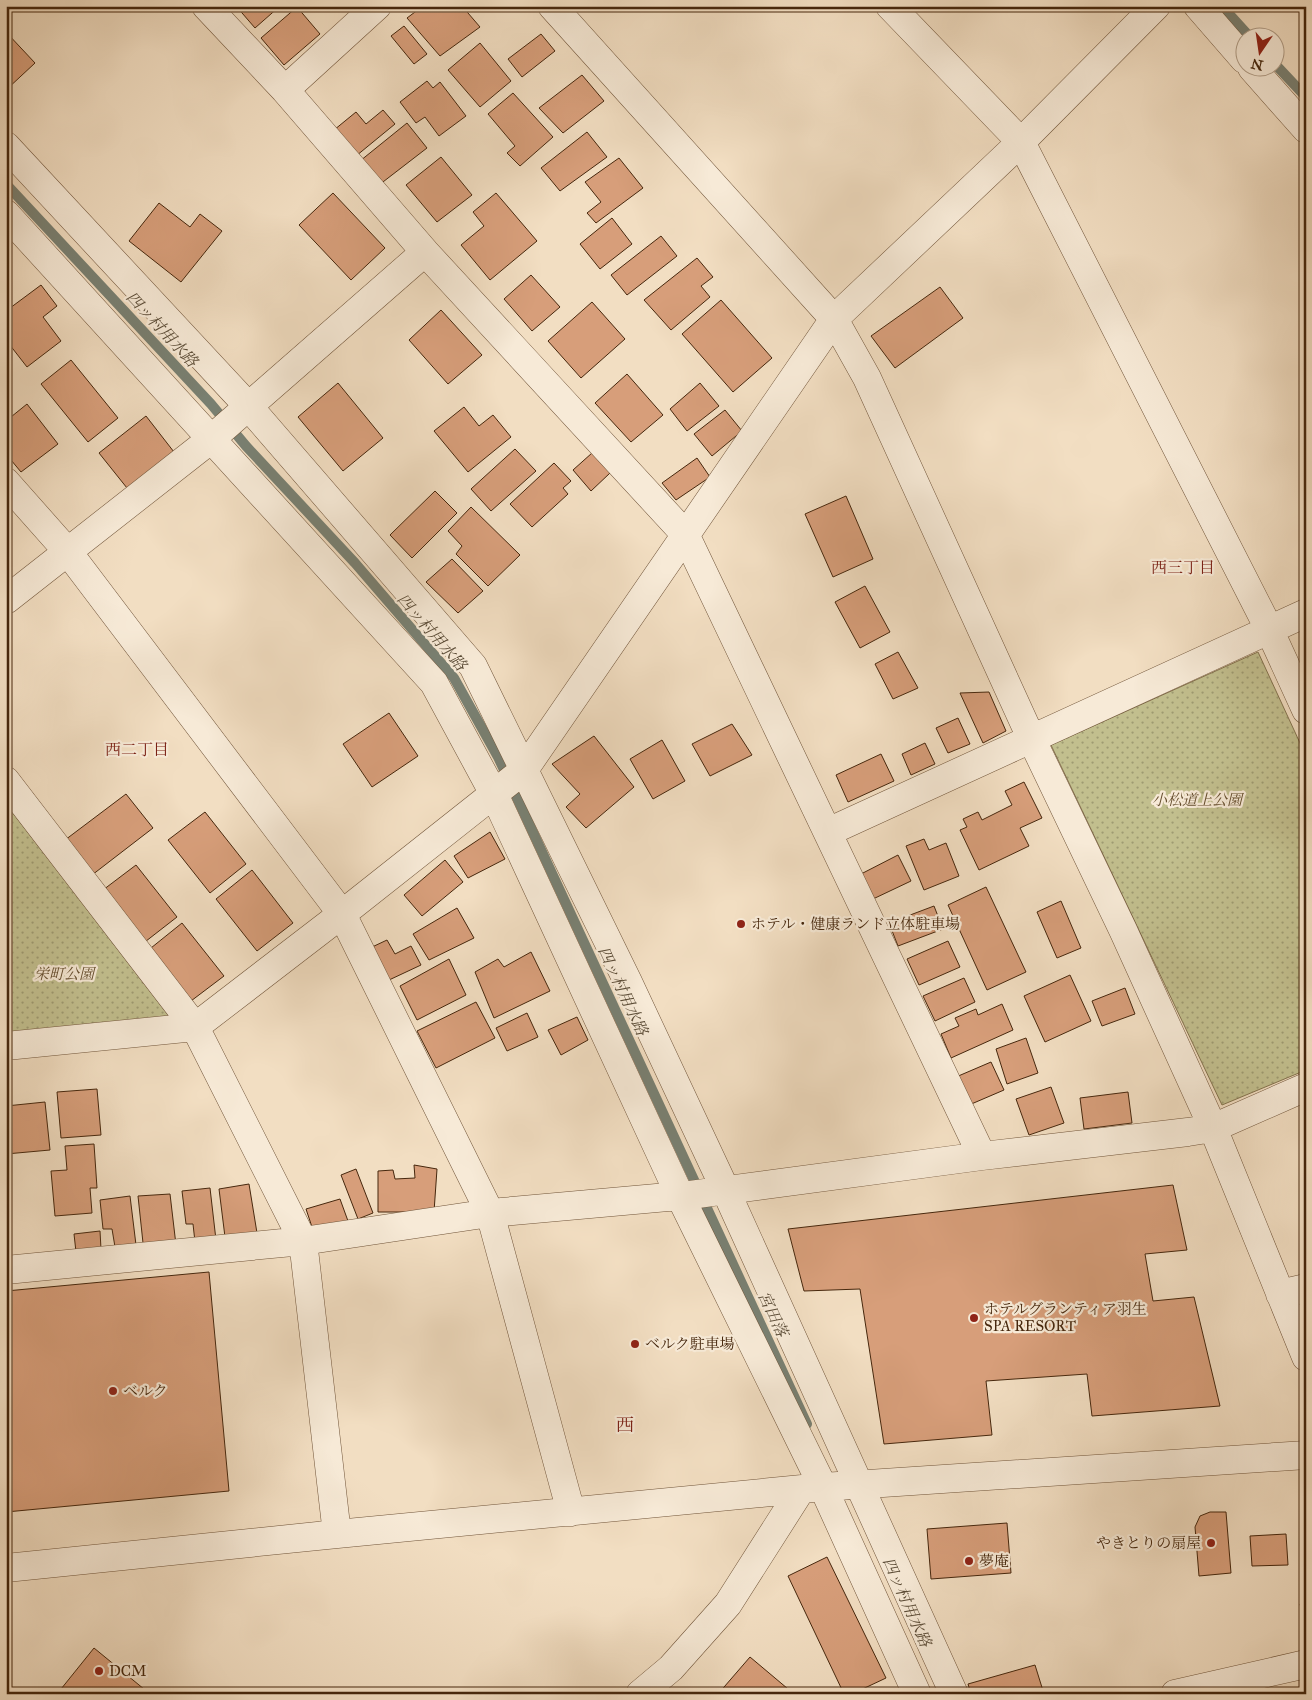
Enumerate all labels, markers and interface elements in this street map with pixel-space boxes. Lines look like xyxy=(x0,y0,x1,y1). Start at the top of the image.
north arrow xyxy=(1234,28,1284,78)
text: N xyxy=(1249,55,1265,74)
water label: 四ッ村用水路 xyxy=(122,287,202,371)
district label: 西三丁目 xyxy=(1151,558,1215,577)
water label: 四ッ村用水路 xyxy=(393,590,471,675)
district label: 西二丁目 xyxy=(105,740,169,759)
park label: 小松道上公園 xyxy=(1152,791,1245,809)
place label: ホテル・健康ランド立体駐車場 xyxy=(751,915,960,933)
marker: ホテル・健康ランド立体駐車場 xyxy=(735,918,747,930)
water label: 四ッ村用水路 xyxy=(594,943,652,1039)
park label: 栄町公園 xyxy=(34,965,97,983)
water label: 宮田落 xyxy=(754,1288,793,1342)
place label: ホテルグランティア羽生 SPA RESORT xyxy=(984,1300,1147,1335)
marker: ホテルグランティア羽生 SPA RESORT xyxy=(968,1312,980,1324)
place label: ベルク駐車場 xyxy=(645,1335,735,1353)
marker: ベルク駐車場 xyxy=(629,1338,641,1350)
place label: ベルク xyxy=(123,1382,168,1400)
marker: ベルク xyxy=(107,1385,119,1397)
district label: 西 xyxy=(616,1414,634,1436)
place label: やきとりの扇屋 xyxy=(1096,1534,1201,1552)
marker: やきとりの扇屋 xyxy=(1205,1537,1217,1549)
place label: 夢庵 xyxy=(979,1552,1009,1570)
water label: 四ッ村用水路 xyxy=(879,1554,936,1651)
marker: 夢庵 xyxy=(963,1555,975,1567)
place label: DCM xyxy=(109,1662,147,1680)
marker: DCM xyxy=(93,1665,105,1677)

